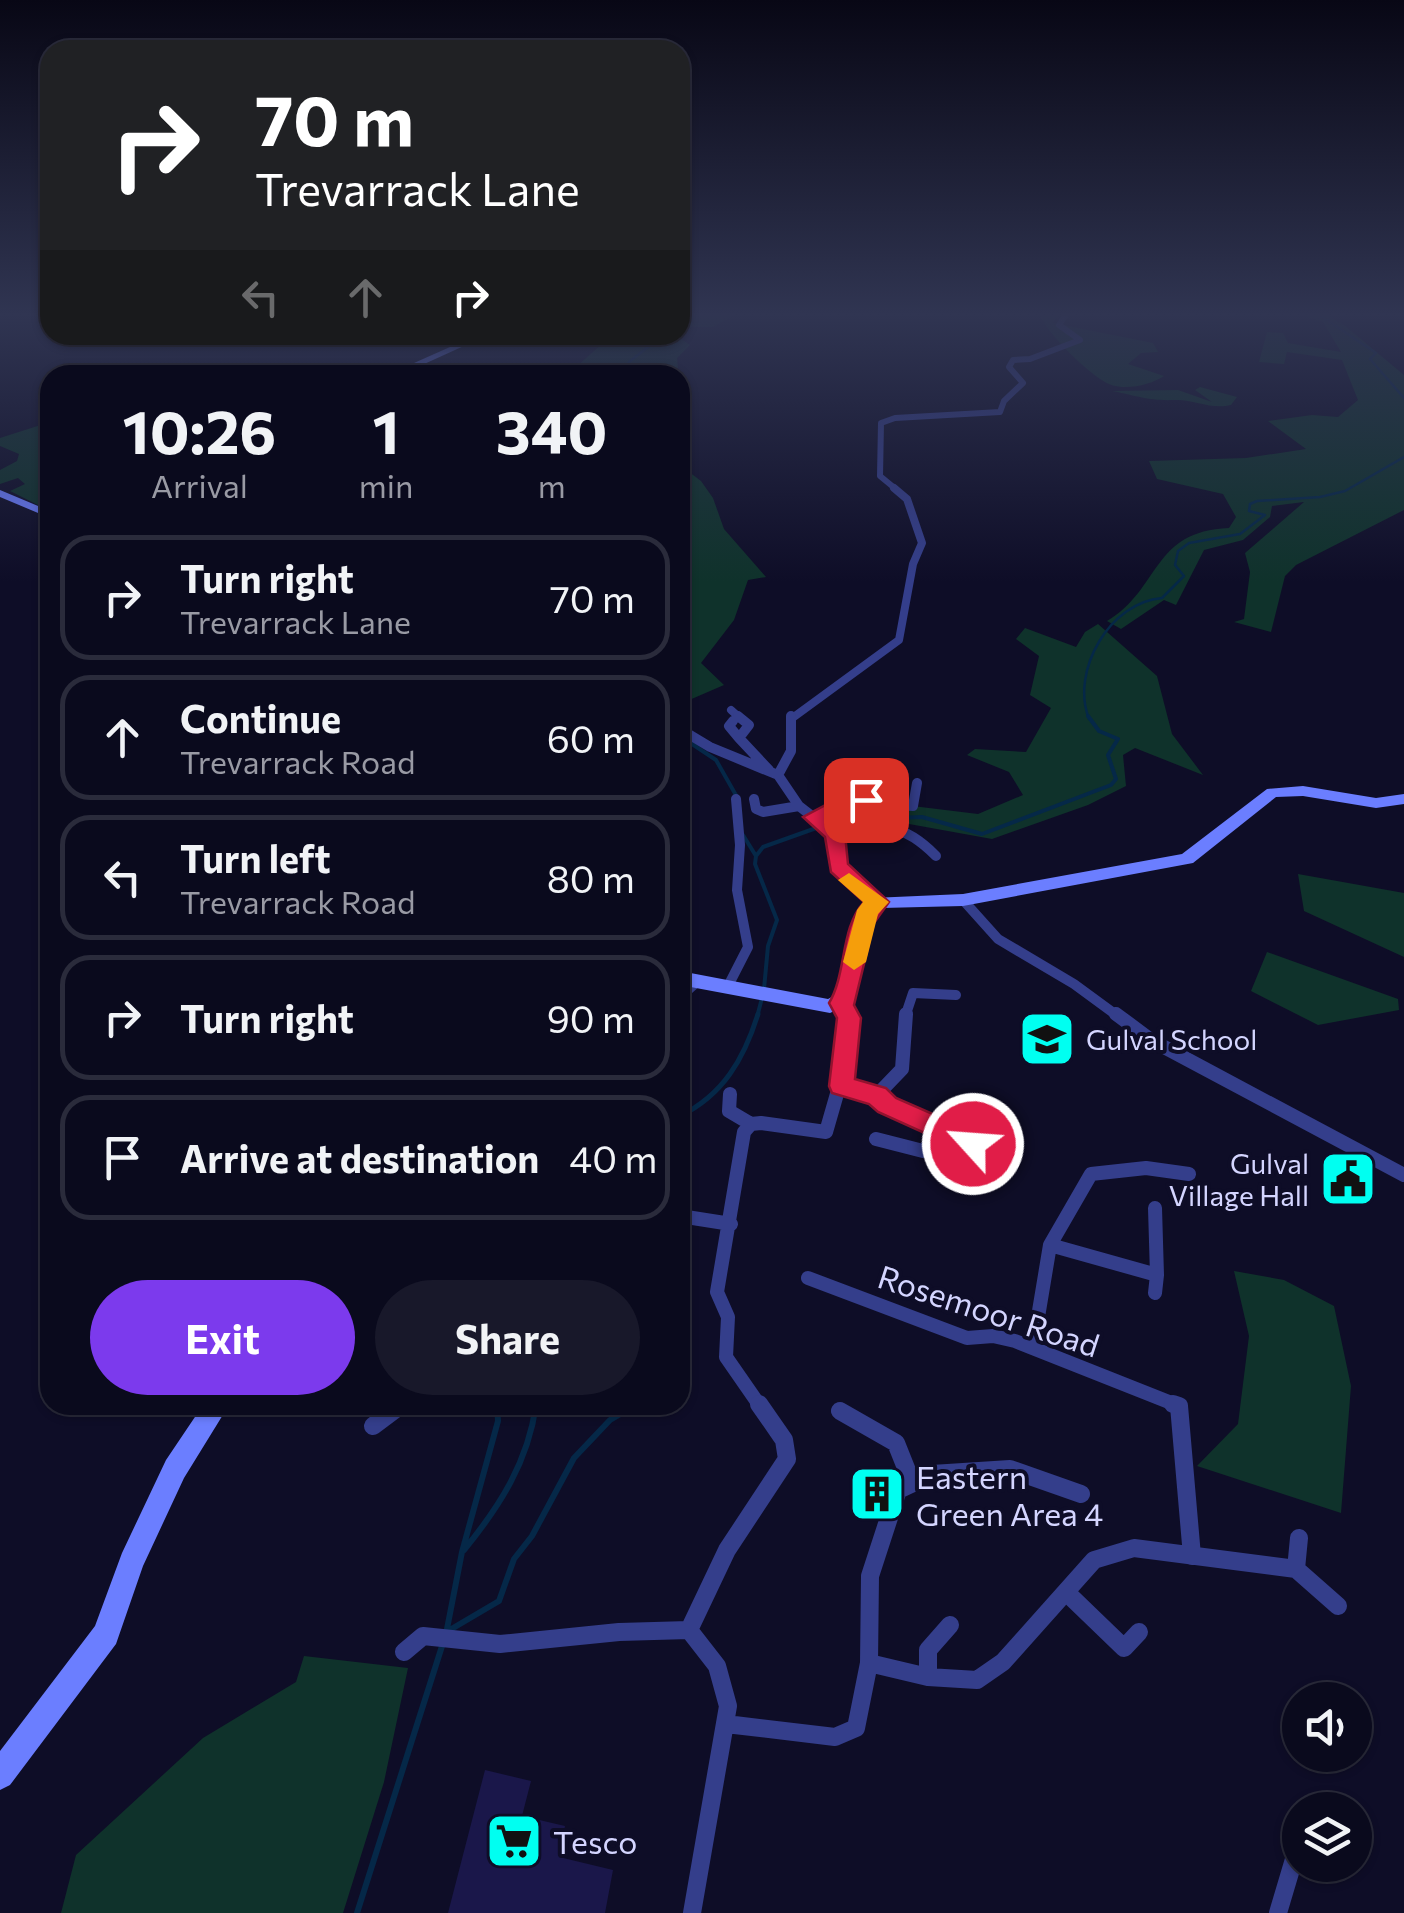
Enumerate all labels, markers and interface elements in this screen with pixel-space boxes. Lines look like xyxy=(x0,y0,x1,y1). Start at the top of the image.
text: 70 m xyxy=(255,75,414,160)
icon: right xyxy=(90,80,220,210)
text: Trevarrack Lane xyxy=(255,160,580,215)
icon: left xyxy=(233,270,288,325)
icon: ahead xyxy=(338,270,393,325)
icon: right xyxy=(443,270,498,325)
text: 10:26 xyxy=(123,393,276,466)
text: 1 xyxy=(372,393,400,466)
text: 340 xyxy=(496,393,607,466)
text: Arrival xyxy=(151,465,248,505)
text: min xyxy=(359,465,413,505)
text: m xyxy=(538,465,566,505)
text: Turn right xyxy=(180,554,354,601)
icon: right xyxy=(95,570,150,625)
text: 70 m xyxy=(550,574,635,621)
text: Trevarrack Lane xyxy=(180,601,411,641)
text: Continue xyxy=(180,694,341,741)
icon: ahead xyxy=(95,710,150,765)
text: 60 m xyxy=(547,714,635,761)
text: Trevarrack Road xyxy=(180,741,415,781)
pin xyxy=(824,758,909,843)
icon: arrive xyxy=(839,773,894,828)
text: Turn left xyxy=(180,834,331,881)
icon: left xyxy=(95,850,150,905)
text: 80 m xyxy=(547,854,635,901)
text: Trevarrack Road xyxy=(180,881,415,921)
icon: right xyxy=(95,990,150,1045)
text: Turn right xyxy=(180,994,354,1041)
text: 90 m xyxy=(547,994,635,1041)
school or university icon: Gulval School xyxy=(1017,1009,1077,1069)
place label: Gulval School xyxy=(1086,1022,1257,1056)
position arrow xyxy=(921,1092,1025,1196)
icon: arrive xyxy=(95,1130,150,1185)
text: Arrive at destination xyxy=(180,1134,539,1181)
text: 40 m xyxy=(569,1134,657,1181)
place label: Gulval Village Hall xyxy=(1169,1146,1309,1212)
public building icon: Gulval Village Hall xyxy=(1318,1149,1378,1209)
street label: Rosemoor Road xyxy=(873,1255,1105,1365)
button: Exit xyxy=(90,1280,355,1395)
button: Share xyxy=(375,1280,640,1395)
place label: Eastern Green Area 4 xyxy=(916,1456,1103,1533)
building icon: Eastern Green Area 4 xyxy=(847,1464,907,1524)
map controls xyxy=(1282,1682,1372,1882)
button: sound xyxy=(1282,1682,1372,1772)
button: layers xyxy=(1282,1792,1372,1882)
supermarket icon: Tesco xyxy=(484,1811,544,1871)
place label: Tesco xyxy=(553,1821,637,1861)

